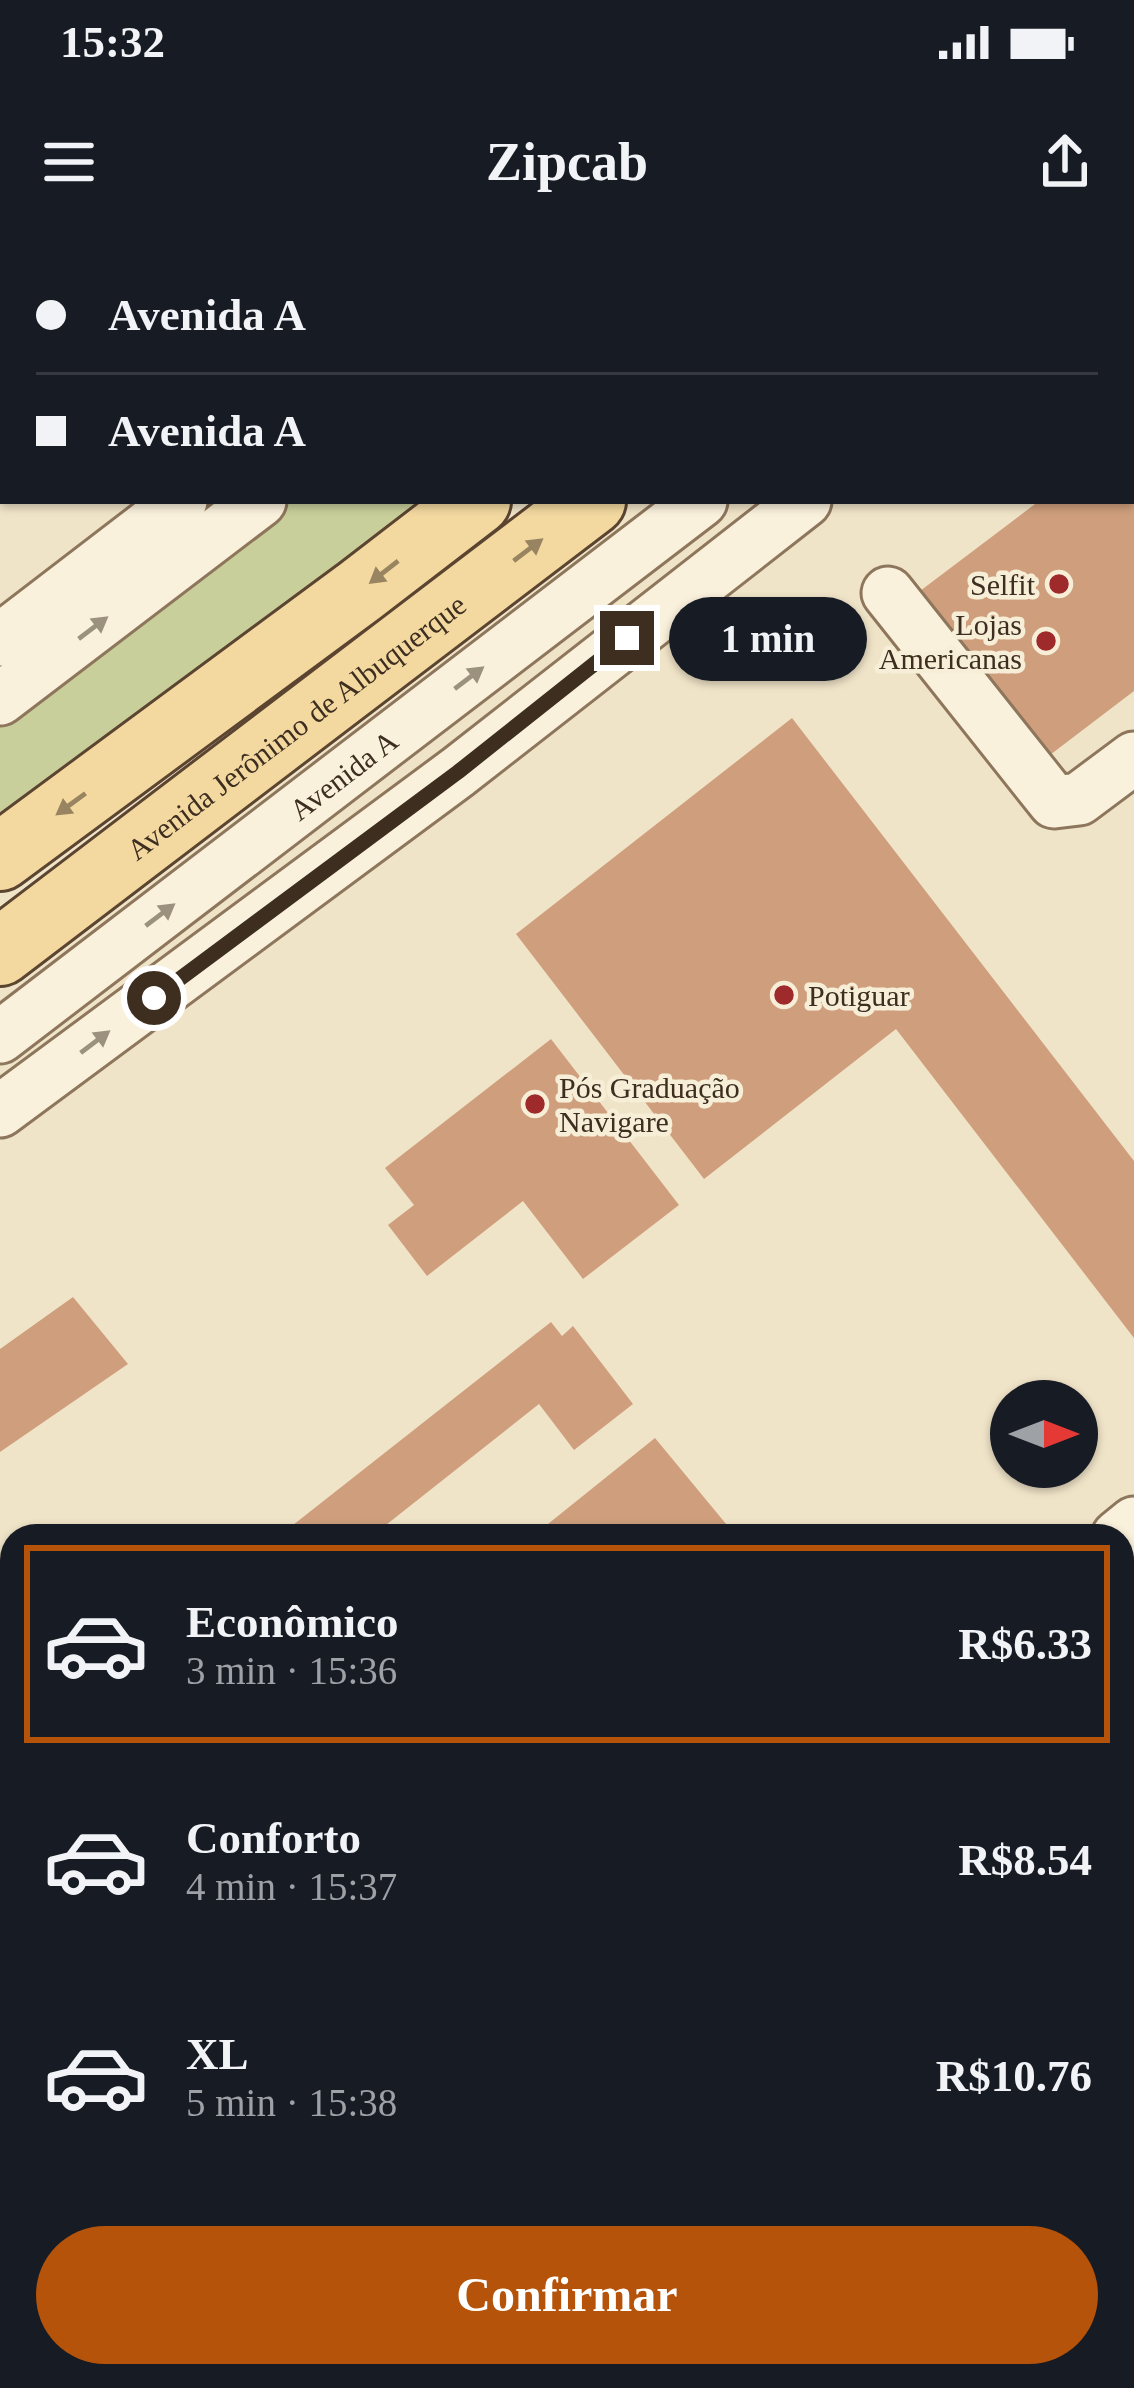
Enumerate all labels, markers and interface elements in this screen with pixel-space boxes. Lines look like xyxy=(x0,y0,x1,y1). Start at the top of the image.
text: 15:32 xyxy=(60,17,165,67)
icon: menu xyxy=(36,129,102,195)
icon: share xyxy=(1032,129,1098,195)
text: Zipcab xyxy=(486,132,648,192)
text: Avenida A xyxy=(108,290,306,340)
text: Avenida A xyxy=(108,406,306,456)
one-way arrow xyxy=(512,539,543,563)
one-way arrow xyxy=(369,559,400,584)
place label: Selfit xyxy=(970,568,1036,601)
marker: Selfit xyxy=(1046,571,1072,597)
street label: Avenida Jerônimo de Albuquerque xyxy=(120,587,472,866)
callout: 1 min xyxy=(669,596,867,680)
place label: Lojas Americanas xyxy=(879,608,1022,675)
route end xyxy=(600,611,654,665)
one-way arrow xyxy=(77,616,109,641)
text: 1 min xyxy=(721,617,815,660)
marker: Lojas Americanas xyxy=(1033,628,1059,654)
one-way arrow xyxy=(454,666,485,691)
street label: Avenida A xyxy=(283,723,404,826)
one-way arrow xyxy=(55,792,87,816)
one-way arrow xyxy=(144,903,175,928)
route start xyxy=(127,971,181,1025)
place label: Potiguar xyxy=(808,979,910,1012)
marker: Potiguar xyxy=(771,982,797,1008)
one-way arrow xyxy=(79,1031,111,1055)
place label: Pós Graduação Navigare xyxy=(559,1071,740,1138)
marker: Pós Graduação Navigare xyxy=(522,1091,548,1117)
north arrow xyxy=(990,1380,1098,1488)
map controls xyxy=(990,1380,1098,1488)
icon: car xyxy=(42,1590,150,1698)
text: Econômico xyxy=(186,1597,398,1647)
text: R$6.33 xyxy=(958,1619,1092,1669)
text: 3 min · 15:36 xyxy=(186,1649,397,1692)
icon: car xyxy=(42,1806,150,1914)
text: Conforto xyxy=(186,1813,361,1863)
text: R$8.54 xyxy=(958,1835,1092,1885)
text: 4 min · 15:37 xyxy=(186,1865,397,1908)
icon: car xyxy=(42,2022,150,2130)
text: XL xyxy=(186,2029,249,2079)
text: R$10.76 xyxy=(936,2051,1092,2101)
text: 5 min · 15:38 xyxy=(186,2081,397,2124)
button: Confirmar xyxy=(36,2226,1098,2364)

